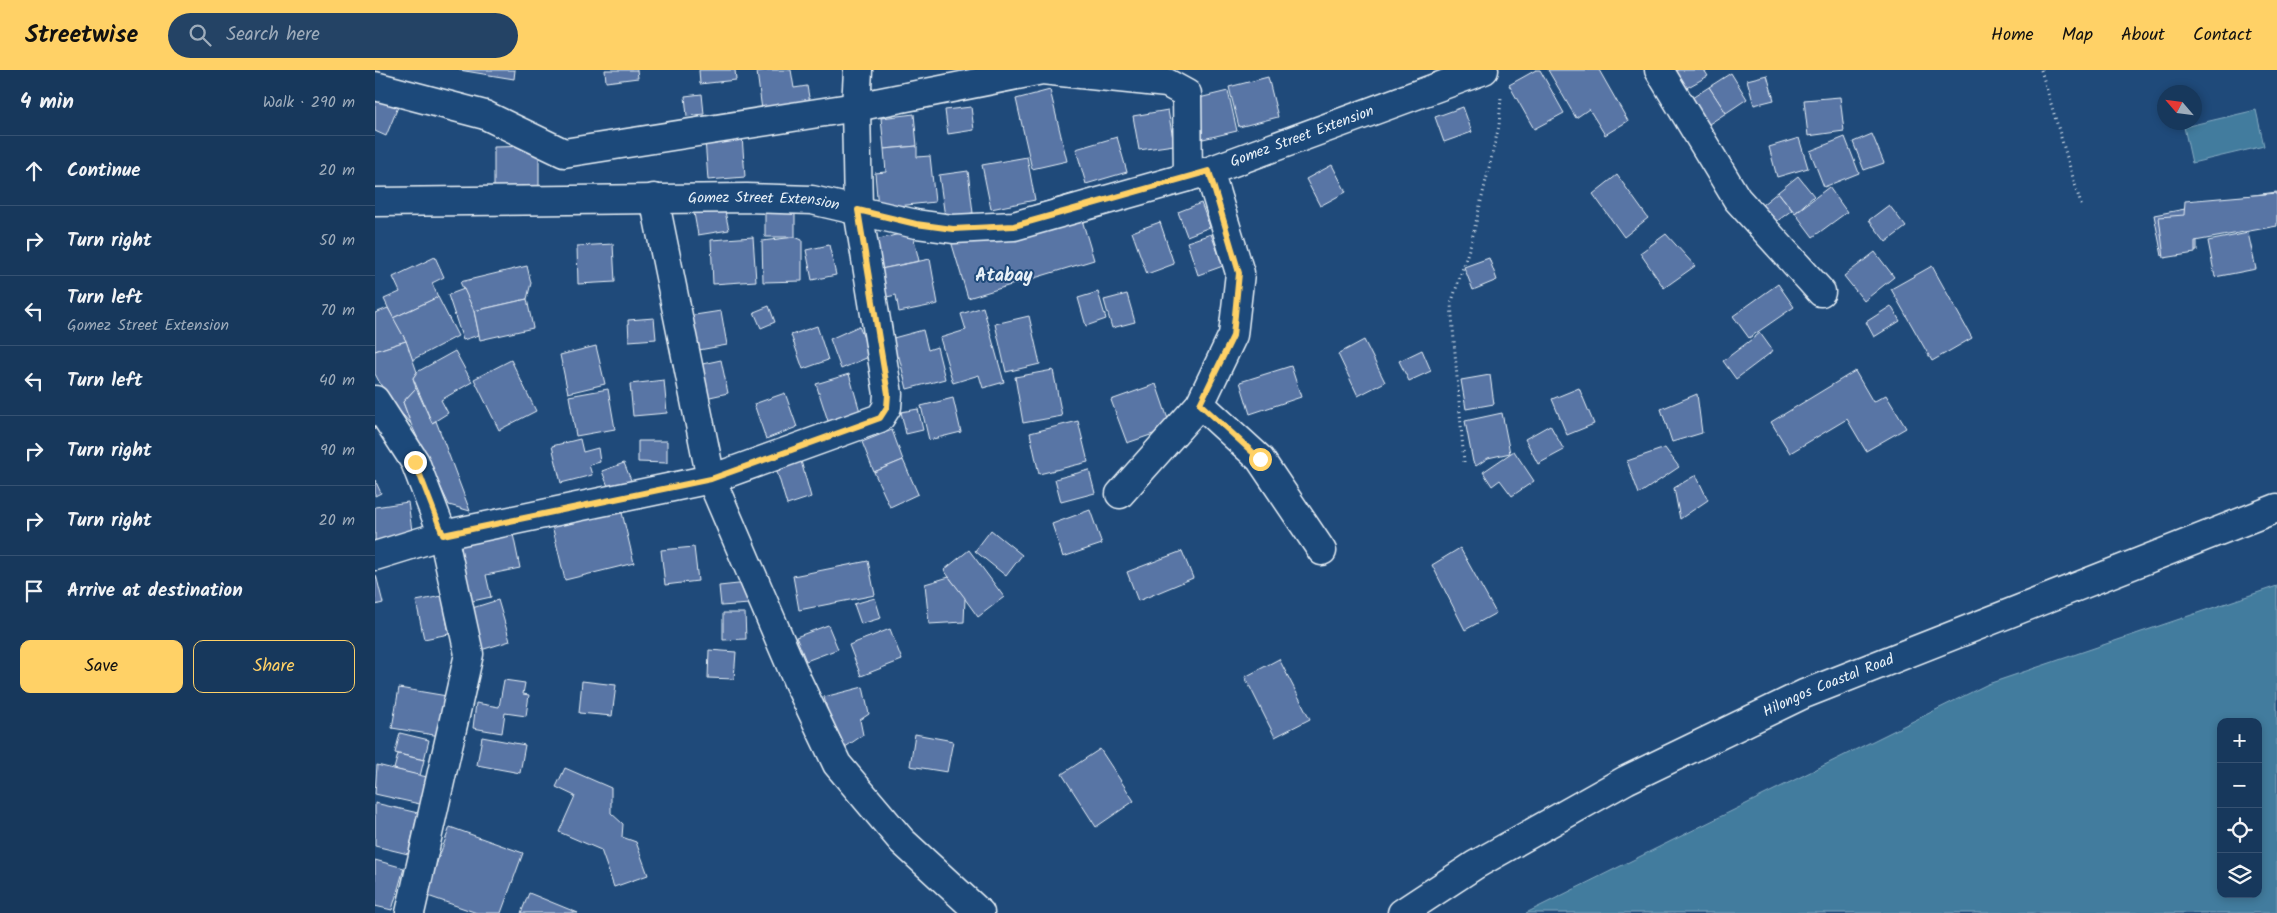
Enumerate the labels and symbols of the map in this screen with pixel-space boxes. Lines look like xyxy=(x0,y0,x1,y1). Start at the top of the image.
north arrow xyxy=(2157,85,2202,130)
street label: Gomez Street Extension xyxy=(1227,99,1378,174)
street label: Gomez Street Extension xyxy=(688,186,842,218)
district label: Atabay xyxy=(975,262,1033,291)
route start xyxy=(1249,448,1272,471)
route end xyxy=(404,451,427,474)
street label: Hilongos Coastal Road xyxy=(1759,648,1898,724)

